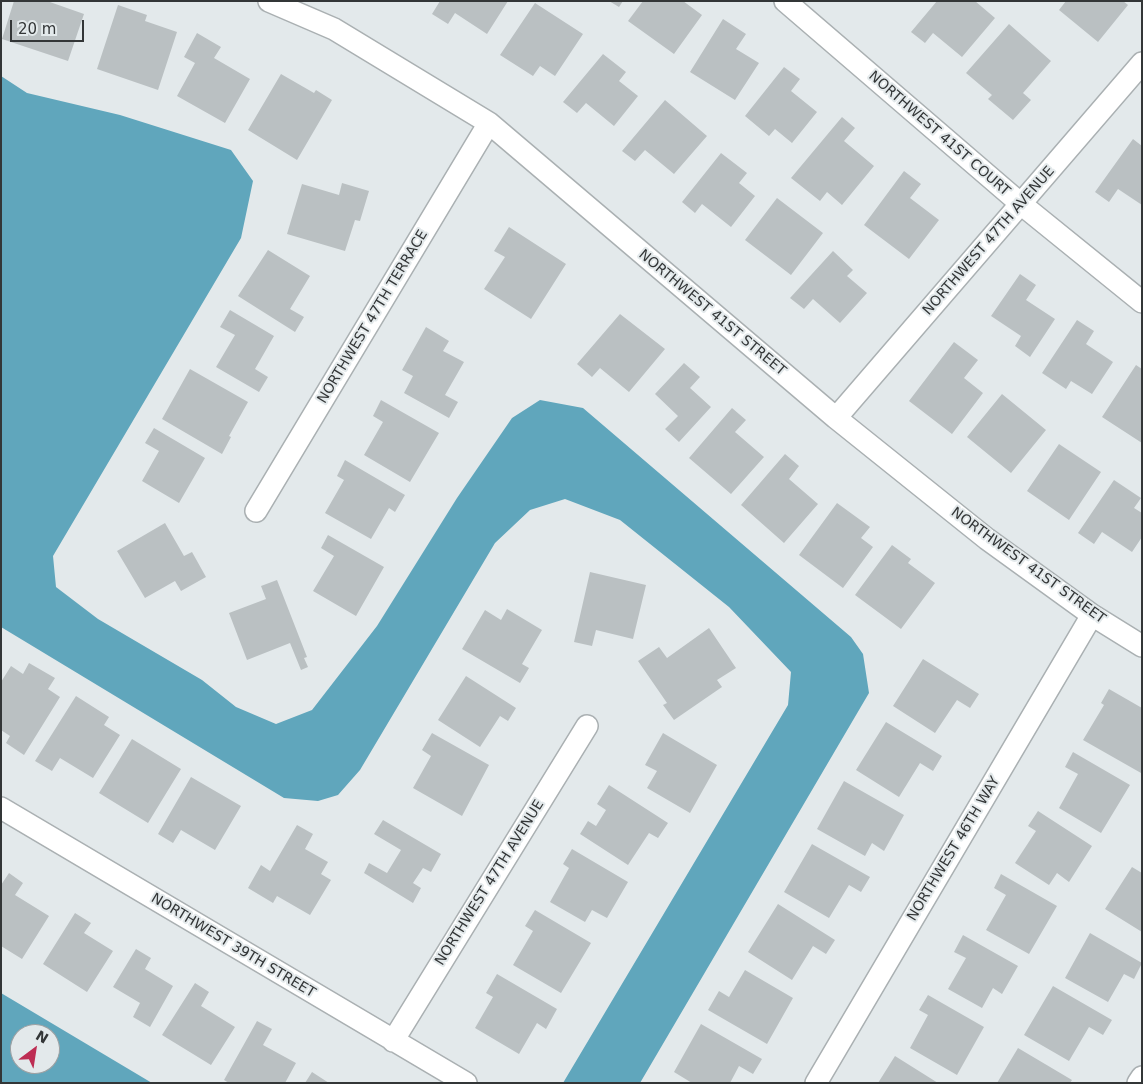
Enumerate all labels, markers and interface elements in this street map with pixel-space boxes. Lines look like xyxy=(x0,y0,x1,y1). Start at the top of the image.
scale bar xyxy=(12,10,86,42)
text: 20 m xyxy=(18,20,56,38)
street label: NORTHWEST 41ST COURT xyxy=(865,68,1013,200)
street label: NORTHWEST 47TH AVENUE xyxy=(920,163,1058,319)
street label: NORTHWEST 47TH TERRACE xyxy=(314,227,432,407)
street label: NORTHWEST 41ST STREET xyxy=(635,246,789,380)
street label: NORTHWEST 41ST STREET xyxy=(947,504,1109,628)
street label: NORTHWEST 46TH WAY xyxy=(904,774,1004,924)
street label: NORTHWEST 47TH AVENUE xyxy=(432,797,548,969)
street label: NORTHWEST 39TH STREET xyxy=(148,890,318,1002)
north arrow xyxy=(10,1024,60,1074)
text: N xyxy=(33,1027,51,1047)

